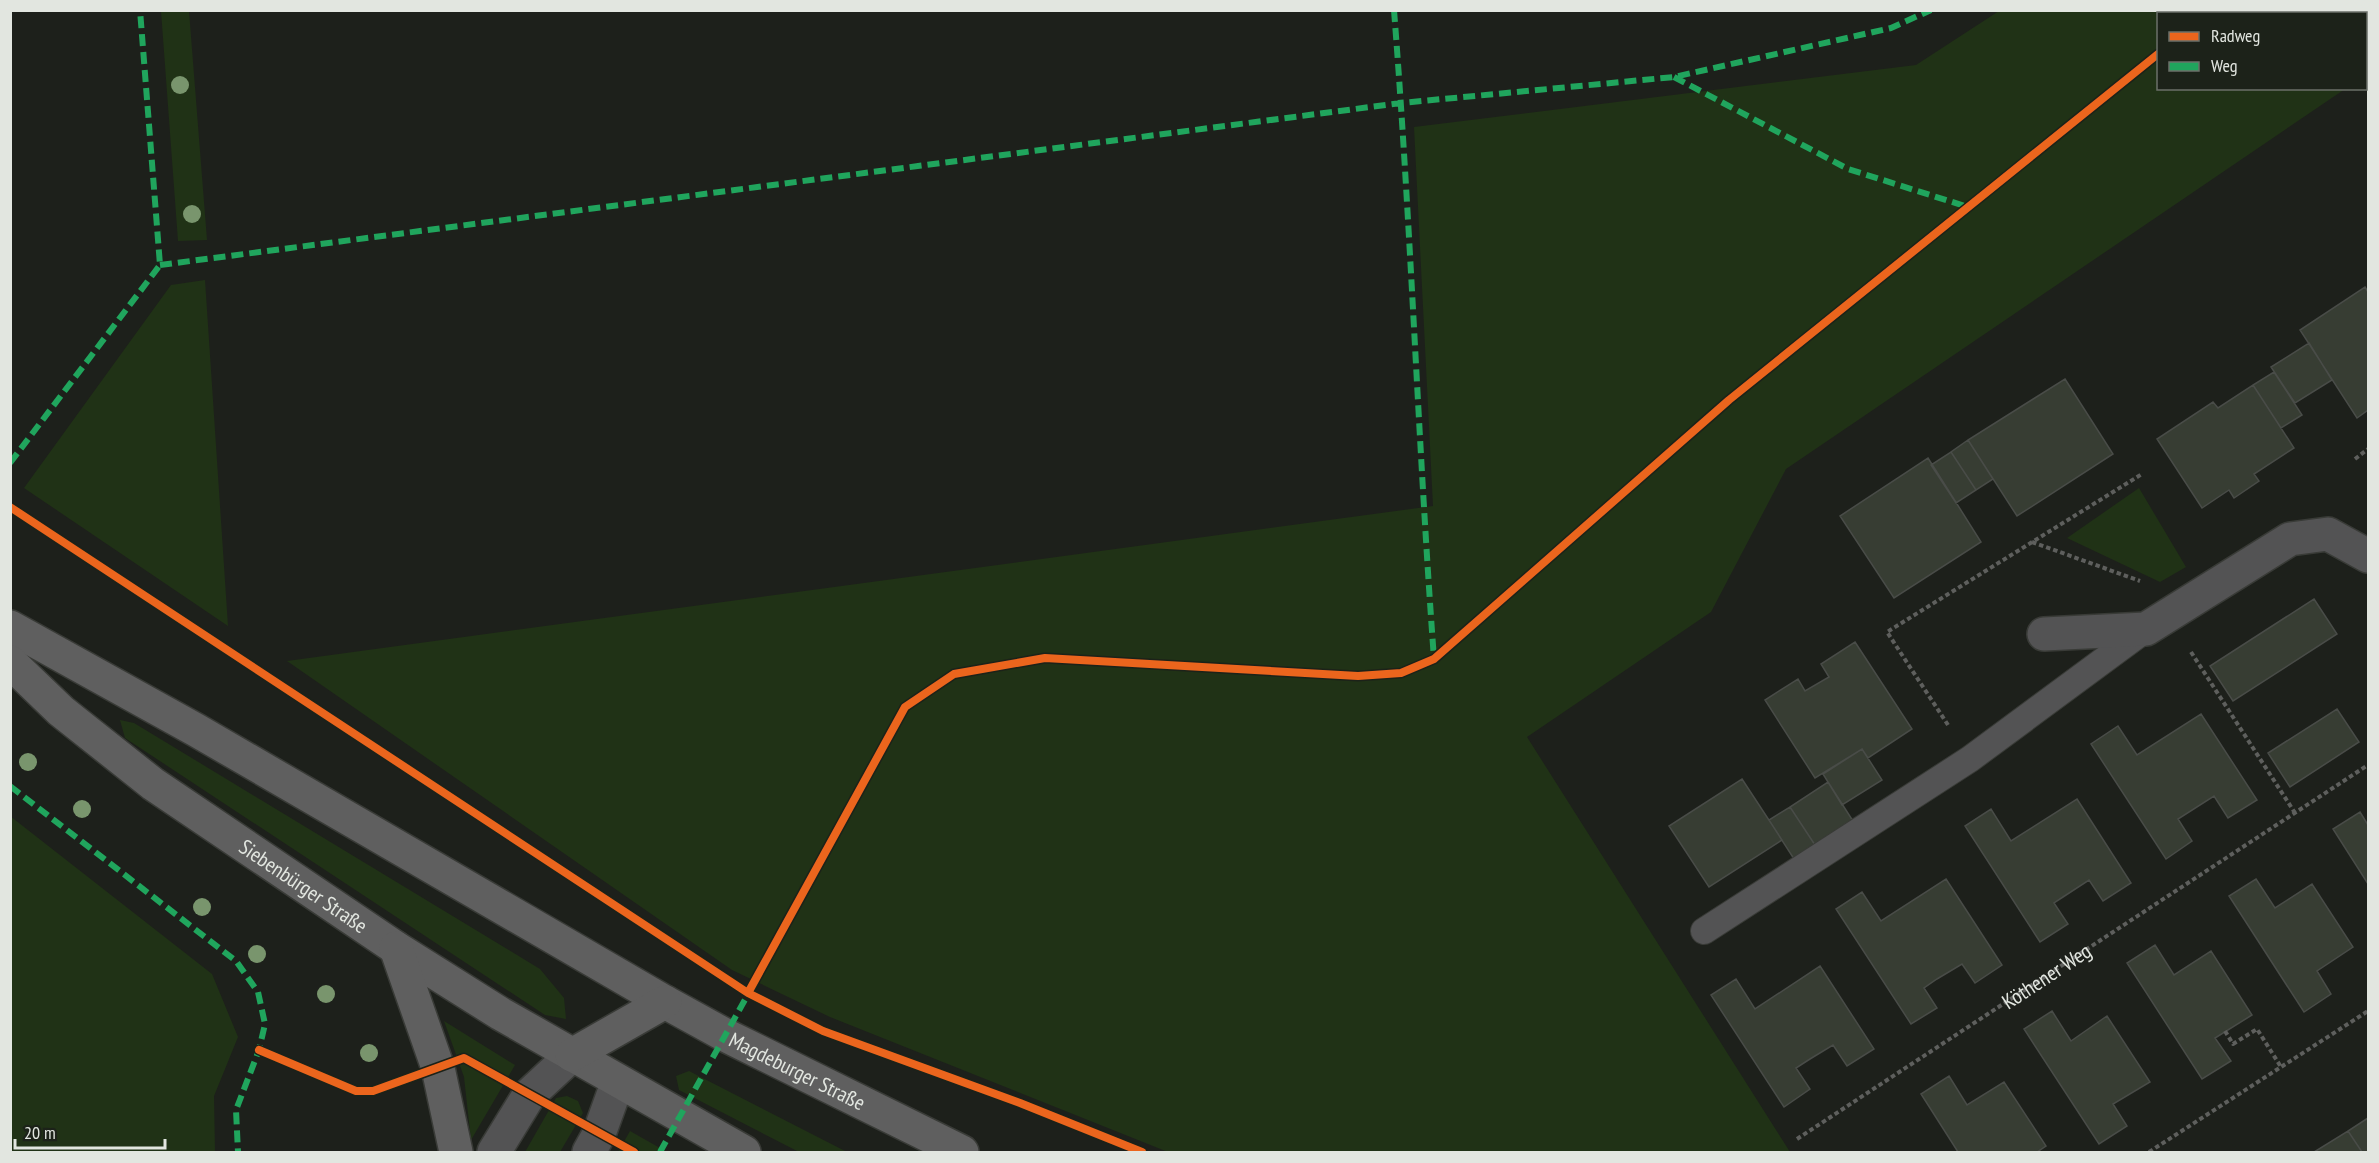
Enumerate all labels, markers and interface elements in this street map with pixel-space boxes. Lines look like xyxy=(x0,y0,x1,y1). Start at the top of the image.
legend xyxy=(2157,12,2367,90)
text: Radweg xyxy=(2211,24,2260,47)
text: Weg xyxy=(2211,54,2238,77)
street label: Siebenbürger Straße xyxy=(234,833,373,939)
street label: Köthener Weg xyxy=(1997,937,2096,1015)
street label: Magdeburger Straße xyxy=(725,1026,870,1116)
scale bar xyxy=(15,1112,165,1150)
text: 20 m xyxy=(24,1121,56,1144)

